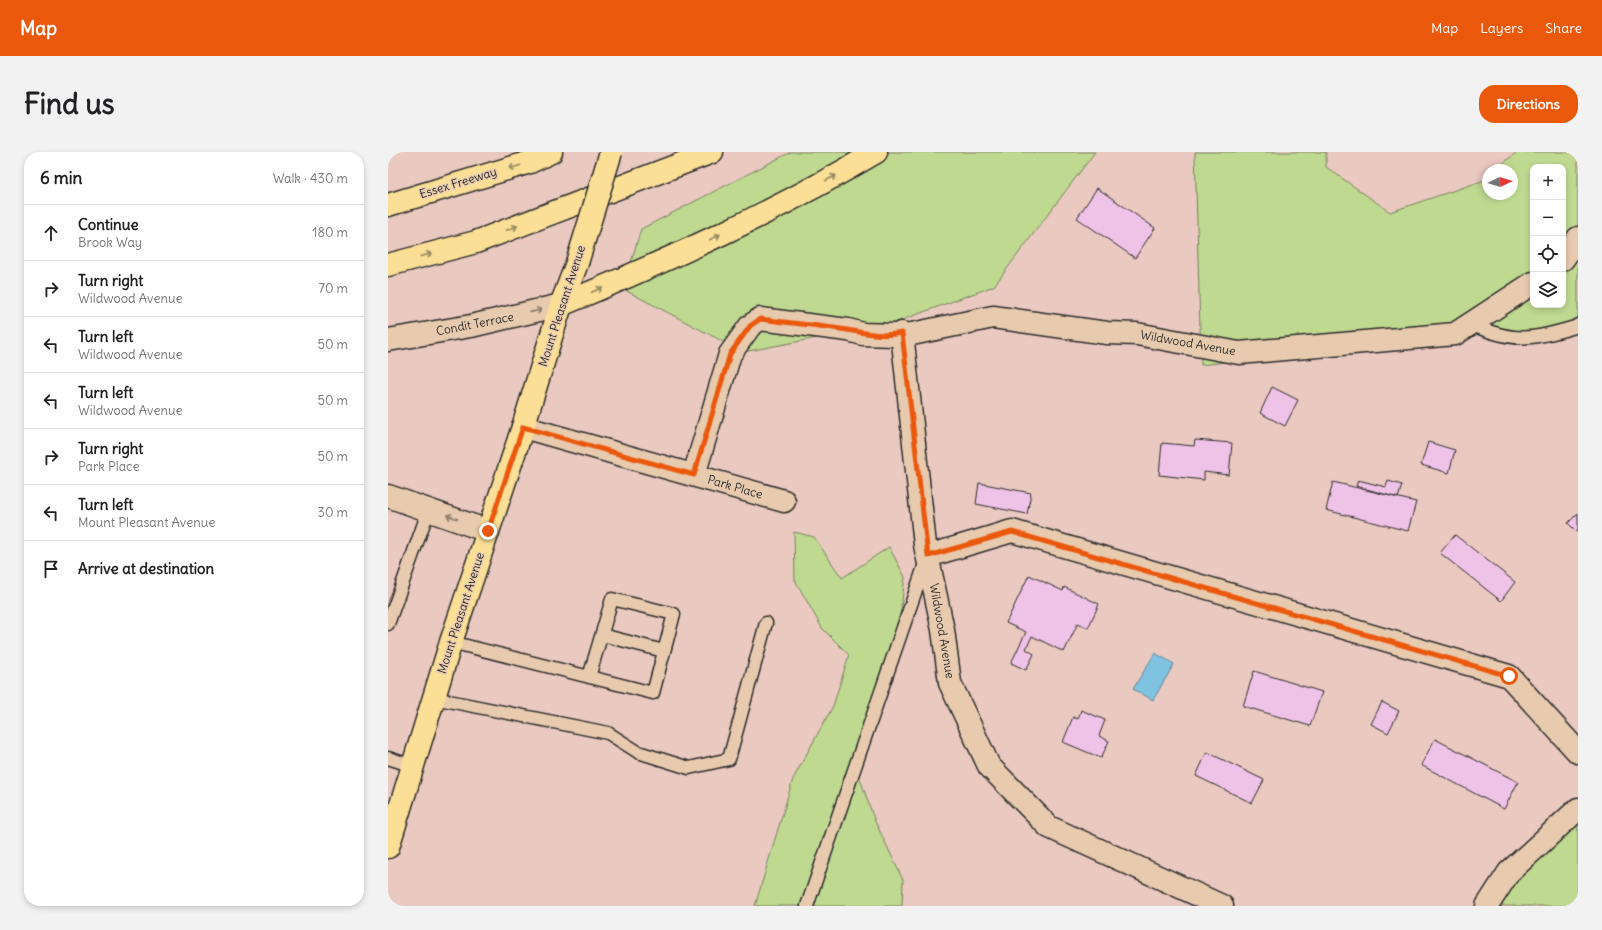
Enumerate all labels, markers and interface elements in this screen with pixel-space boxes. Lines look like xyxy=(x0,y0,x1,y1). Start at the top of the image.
text: Map xyxy=(20,16,57,40)
text: Map xyxy=(1431,19,1458,37)
text: Layers xyxy=(1480,19,1523,37)
text: Share xyxy=(1545,19,1582,37)
button: Directions xyxy=(1479,85,1578,123)
text: Find us xyxy=(24,86,115,122)
one-way arrow xyxy=(509,163,521,171)
street label: Essex Freeway xyxy=(417,164,498,201)
north arrow xyxy=(1482,164,1518,200)
map controls xyxy=(1530,164,1566,308)
button: + xyxy=(1530,164,1566,200)
text: 6 min xyxy=(40,167,82,189)
text: Walk · 430 m xyxy=(273,170,348,187)
one-way arrow xyxy=(825,174,837,181)
button: − xyxy=(1530,200,1566,236)
text: Continue xyxy=(78,215,139,234)
icon: ahead xyxy=(40,222,62,244)
one-way arrow xyxy=(506,223,518,231)
text: 180 m xyxy=(312,224,348,241)
one-way arrow xyxy=(709,232,721,240)
text: Brook Way xyxy=(78,234,142,251)
button: locate xyxy=(1530,236,1566,272)
street label: Mount Pleasant Avenue xyxy=(535,243,588,368)
one-way arrow xyxy=(419,251,432,258)
text: Turn right xyxy=(78,271,143,290)
button: layers xyxy=(1530,272,1566,308)
icon: right xyxy=(40,278,62,300)
text: 70 m xyxy=(319,280,348,297)
one-way arrow xyxy=(591,286,603,294)
text: Wildwood Avenue xyxy=(78,290,182,307)
one-way arrow xyxy=(529,307,542,315)
street label: Condit Terrace xyxy=(435,309,515,338)
text: Turn left xyxy=(78,327,133,346)
street label: Wildwood Avenue xyxy=(1139,327,1237,358)
icon: left xyxy=(40,334,62,356)
text: 50 m xyxy=(317,336,348,353)
text: Wildwood Avenue xyxy=(78,346,182,363)
text: Turn left xyxy=(78,383,133,402)
icon: left xyxy=(40,390,62,412)
text: 50 m xyxy=(317,392,348,409)
text: Wildwood Avenue xyxy=(78,402,182,419)
text: Turn right xyxy=(78,439,143,458)
icon: right xyxy=(40,446,62,468)
text: 50 m xyxy=(317,448,348,465)
text: Park Place xyxy=(78,458,139,475)
street label: Park Place xyxy=(706,471,764,502)
text: Turn left xyxy=(78,495,133,514)
icon: left xyxy=(40,502,62,524)
text: 30 m xyxy=(318,504,348,521)
one-way arrow xyxy=(446,513,458,521)
text: Mount Pleasant Avenue xyxy=(78,514,215,531)
route end xyxy=(479,522,497,540)
street label: Mount Pleasant Avenue xyxy=(434,550,487,675)
icon: arrive xyxy=(40,558,62,580)
text: Arrive at destination xyxy=(78,559,214,578)
street label: Wildwood Avenue xyxy=(927,582,958,680)
route start xyxy=(1500,667,1518,685)

